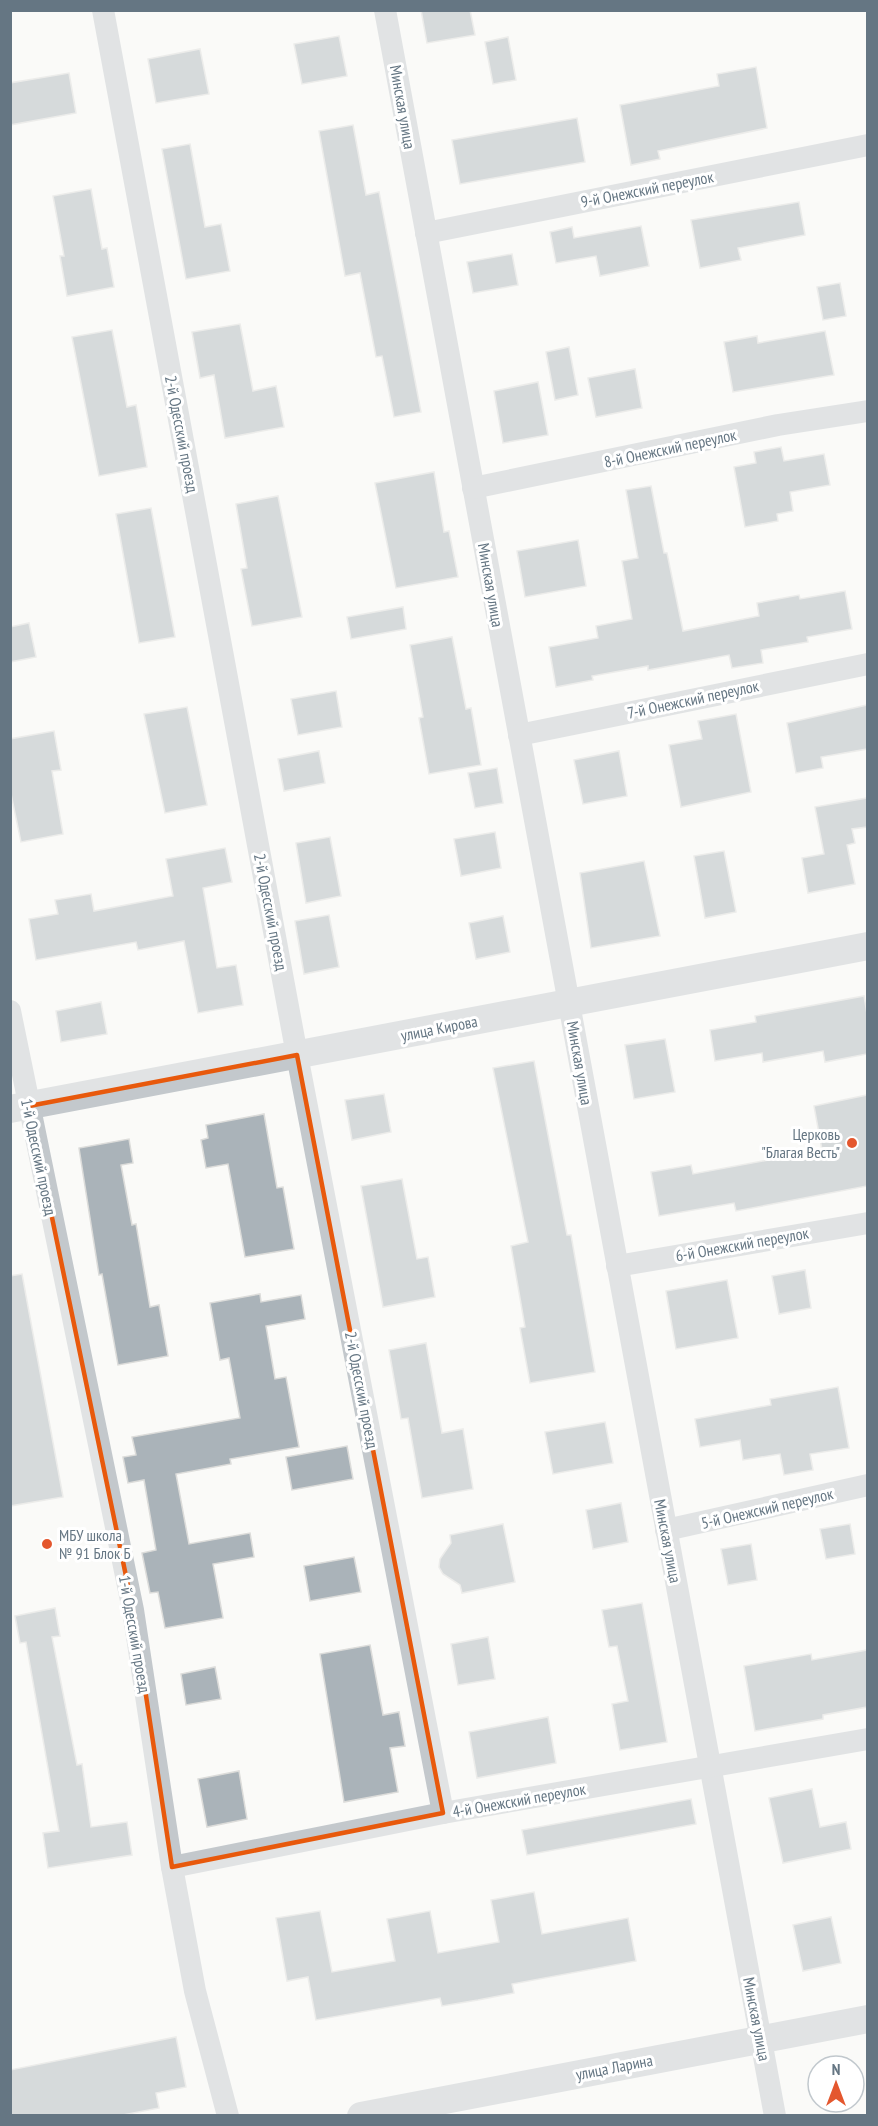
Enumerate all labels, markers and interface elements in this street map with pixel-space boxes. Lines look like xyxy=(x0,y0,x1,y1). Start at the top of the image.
street label: Минская улица xyxy=(386,64,420,150)
street label: 9-й Онежский переулок xyxy=(579,166,716,212)
street label: 2-й Одесский проезд xyxy=(161,374,203,494)
street label: 8-й Онежский переулок xyxy=(602,424,739,472)
street label: Минская улица xyxy=(474,542,508,628)
street label: 7-й Онежский переулок xyxy=(625,675,761,723)
street label: 2-й Одесский проезд xyxy=(250,852,292,972)
street label: улица Кирова xyxy=(399,1011,479,1045)
street label: Минская улица xyxy=(563,1020,597,1106)
street label: 1-й Одесский проезд xyxy=(17,1097,61,1217)
place label: Церковь "Благая Весть" xyxy=(761,1124,840,1162)
marker: Церковь "Благая Весть" xyxy=(845,1136,859,1150)
street label: 6-й Онежский переулок xyxy=(674,1222,811,1266)
street label: 2-й Одесский проезд xyxy=(341,1330,383,1450)
street label: 5-й Онежский переулок xyxy=(699,1483,836,1533)
street label: Минская улица xyxy=(650,1497,686,1585)
place label: МБУ школа № 91 Блок Б xyxy=(59,1525,131,1563)
marker: МБУ школа № 91 Блок Б xyxy=(40,1537,54,1551)
street label: 1-й Одесский проезд xyxy=(115,1574,155,1694)
street label: 4-й Онежский переулок xyxy=(451,1778,588,1822)
street label: Минская улица xyxy=(739,1975,775,2063)
street label: улица Ларина xyxy=(574,2050,654,2084)
north arrow xyxy=(806,2054,866,2114)
text: N xyxy=(832,2059,840,2079)

